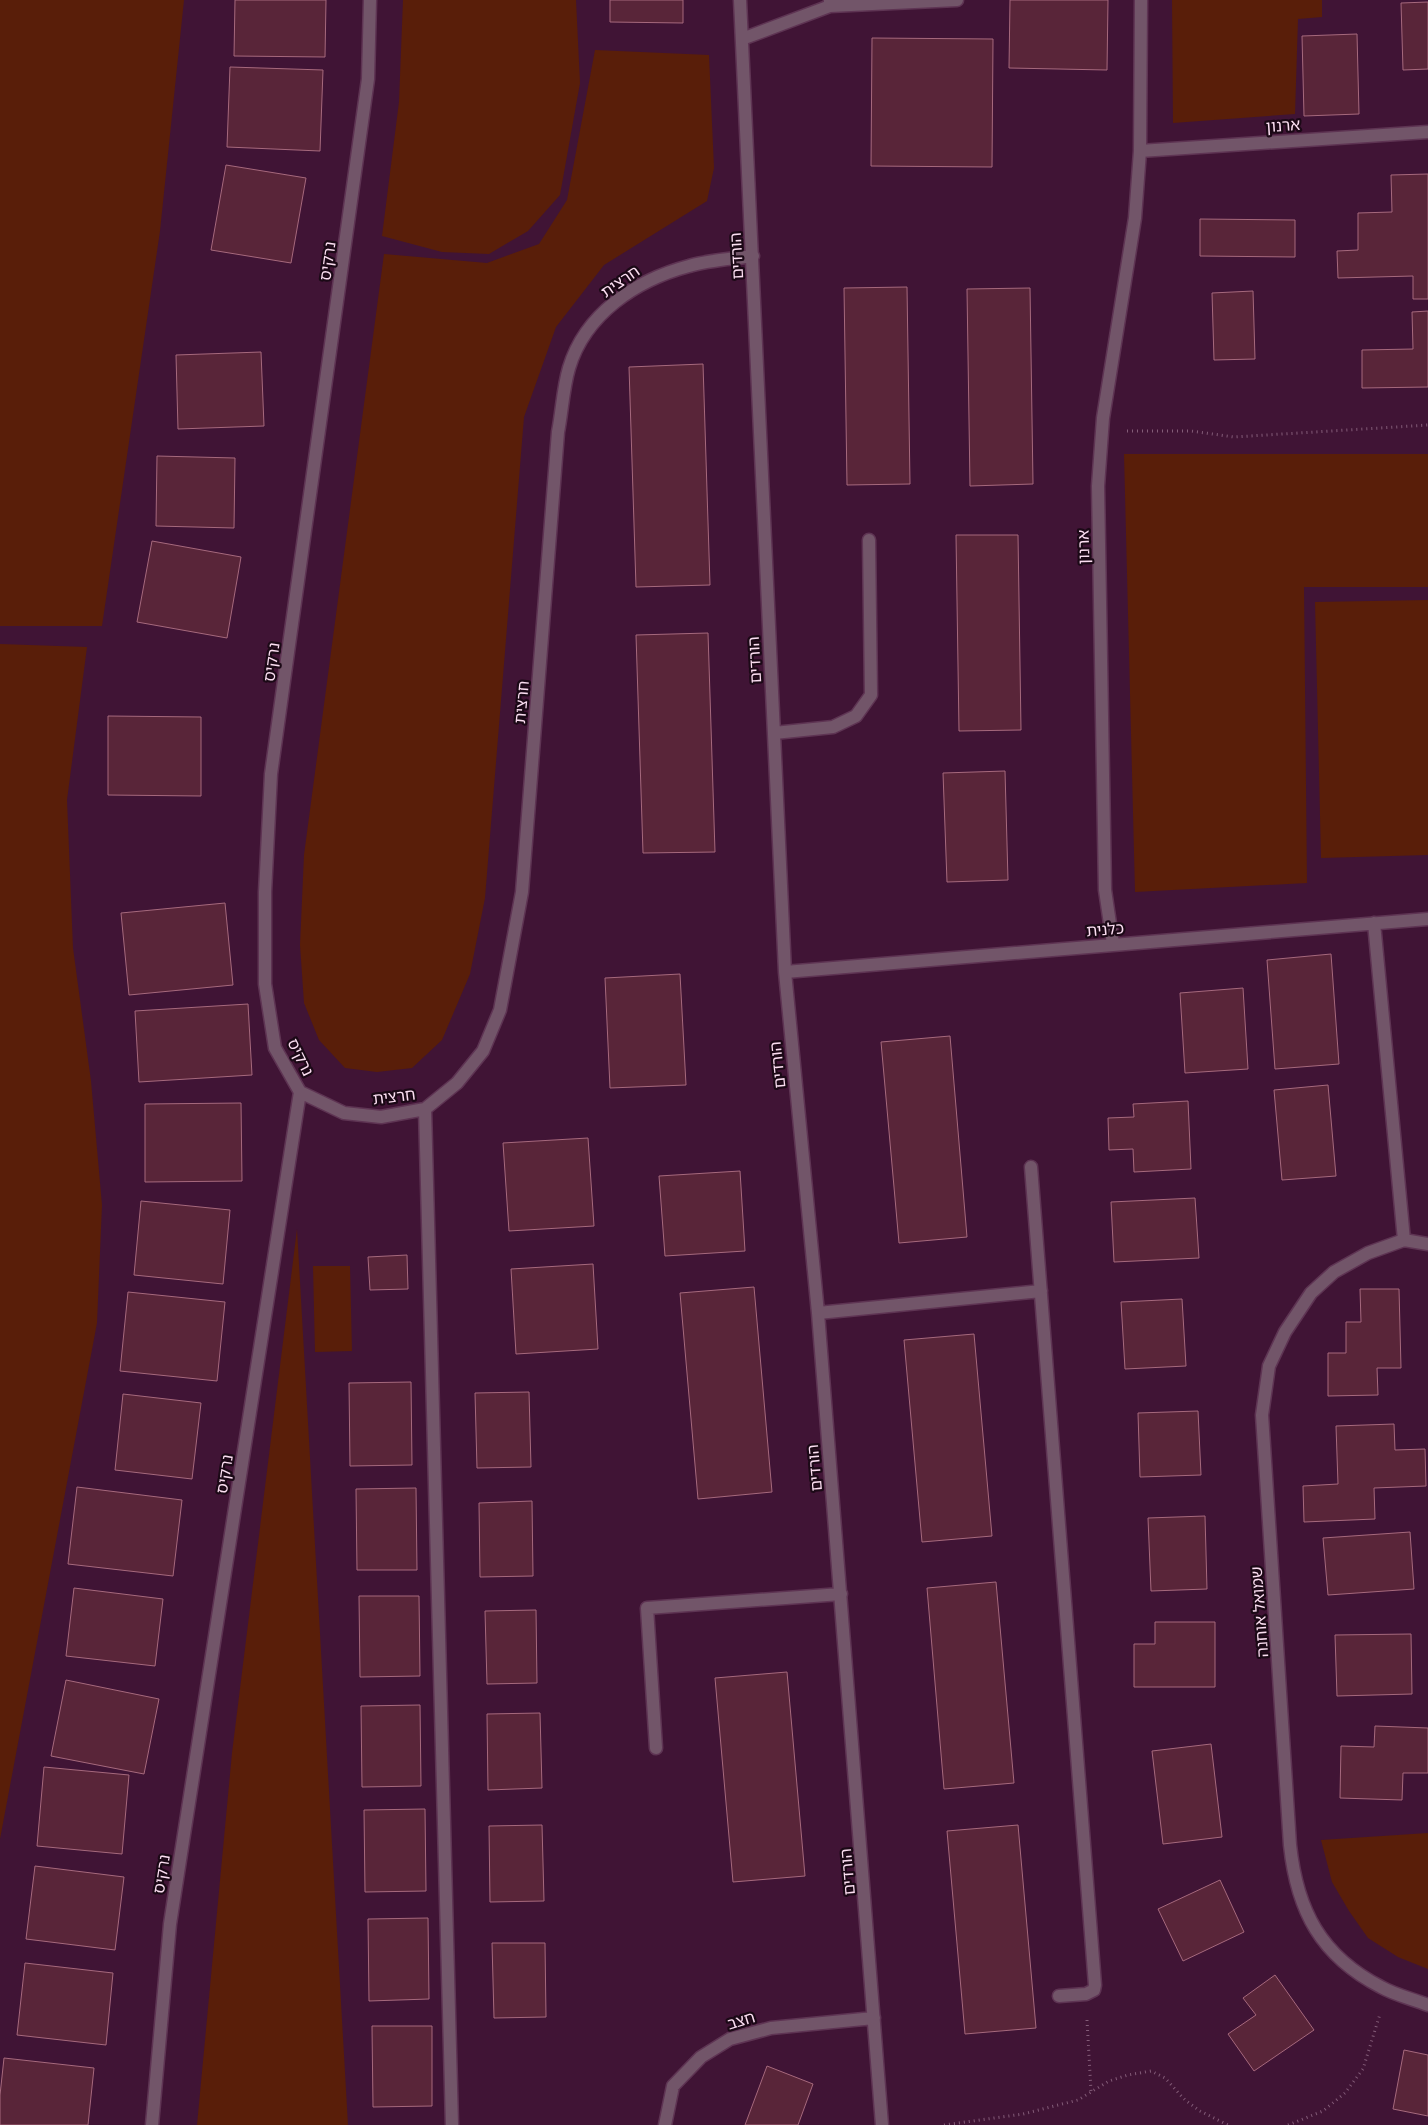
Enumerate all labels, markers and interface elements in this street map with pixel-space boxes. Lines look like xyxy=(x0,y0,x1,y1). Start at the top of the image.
street label: ארנון xyxy=(1265,114,1301,136)
street label: הורדים xyxy=(725,232,747,280)
street label: נרקיס xyxy=(314,240,340,282)
street label: חרצית xyxy=(597,261,643,301)
street label: ארנון xyxy=(1073,530,1093,564)
street label: הורדים xyxy=(743,636,765,684)
street label: נרקיס xyxy=(258,641,284,683)
street label: חרצית xyxy=(509,680,533,724)
street label: כלנית xyxy=(1085,917,1125,941)
street label: נרקיס xyxy=(283,1035,319,1079)
street label: הורדים xyxy=(765,1041,789,1089)
street label: חרצית xyxy=(371,1083,417,1109)
street label: הורדים xyxy=(802,1444,826,1492)
street label: נרקיס xyxy=(211,1453,237,1495)
street label: שמואל אוחנה xyxy=(1246,1566,1272,1658)
street label: הורדים xyxy=(835,1848,859,1896)
street label: נרקיס xyxy=(148,1853,174,1895)
street label: חצב xyxy=(725,2006,757,2034)

